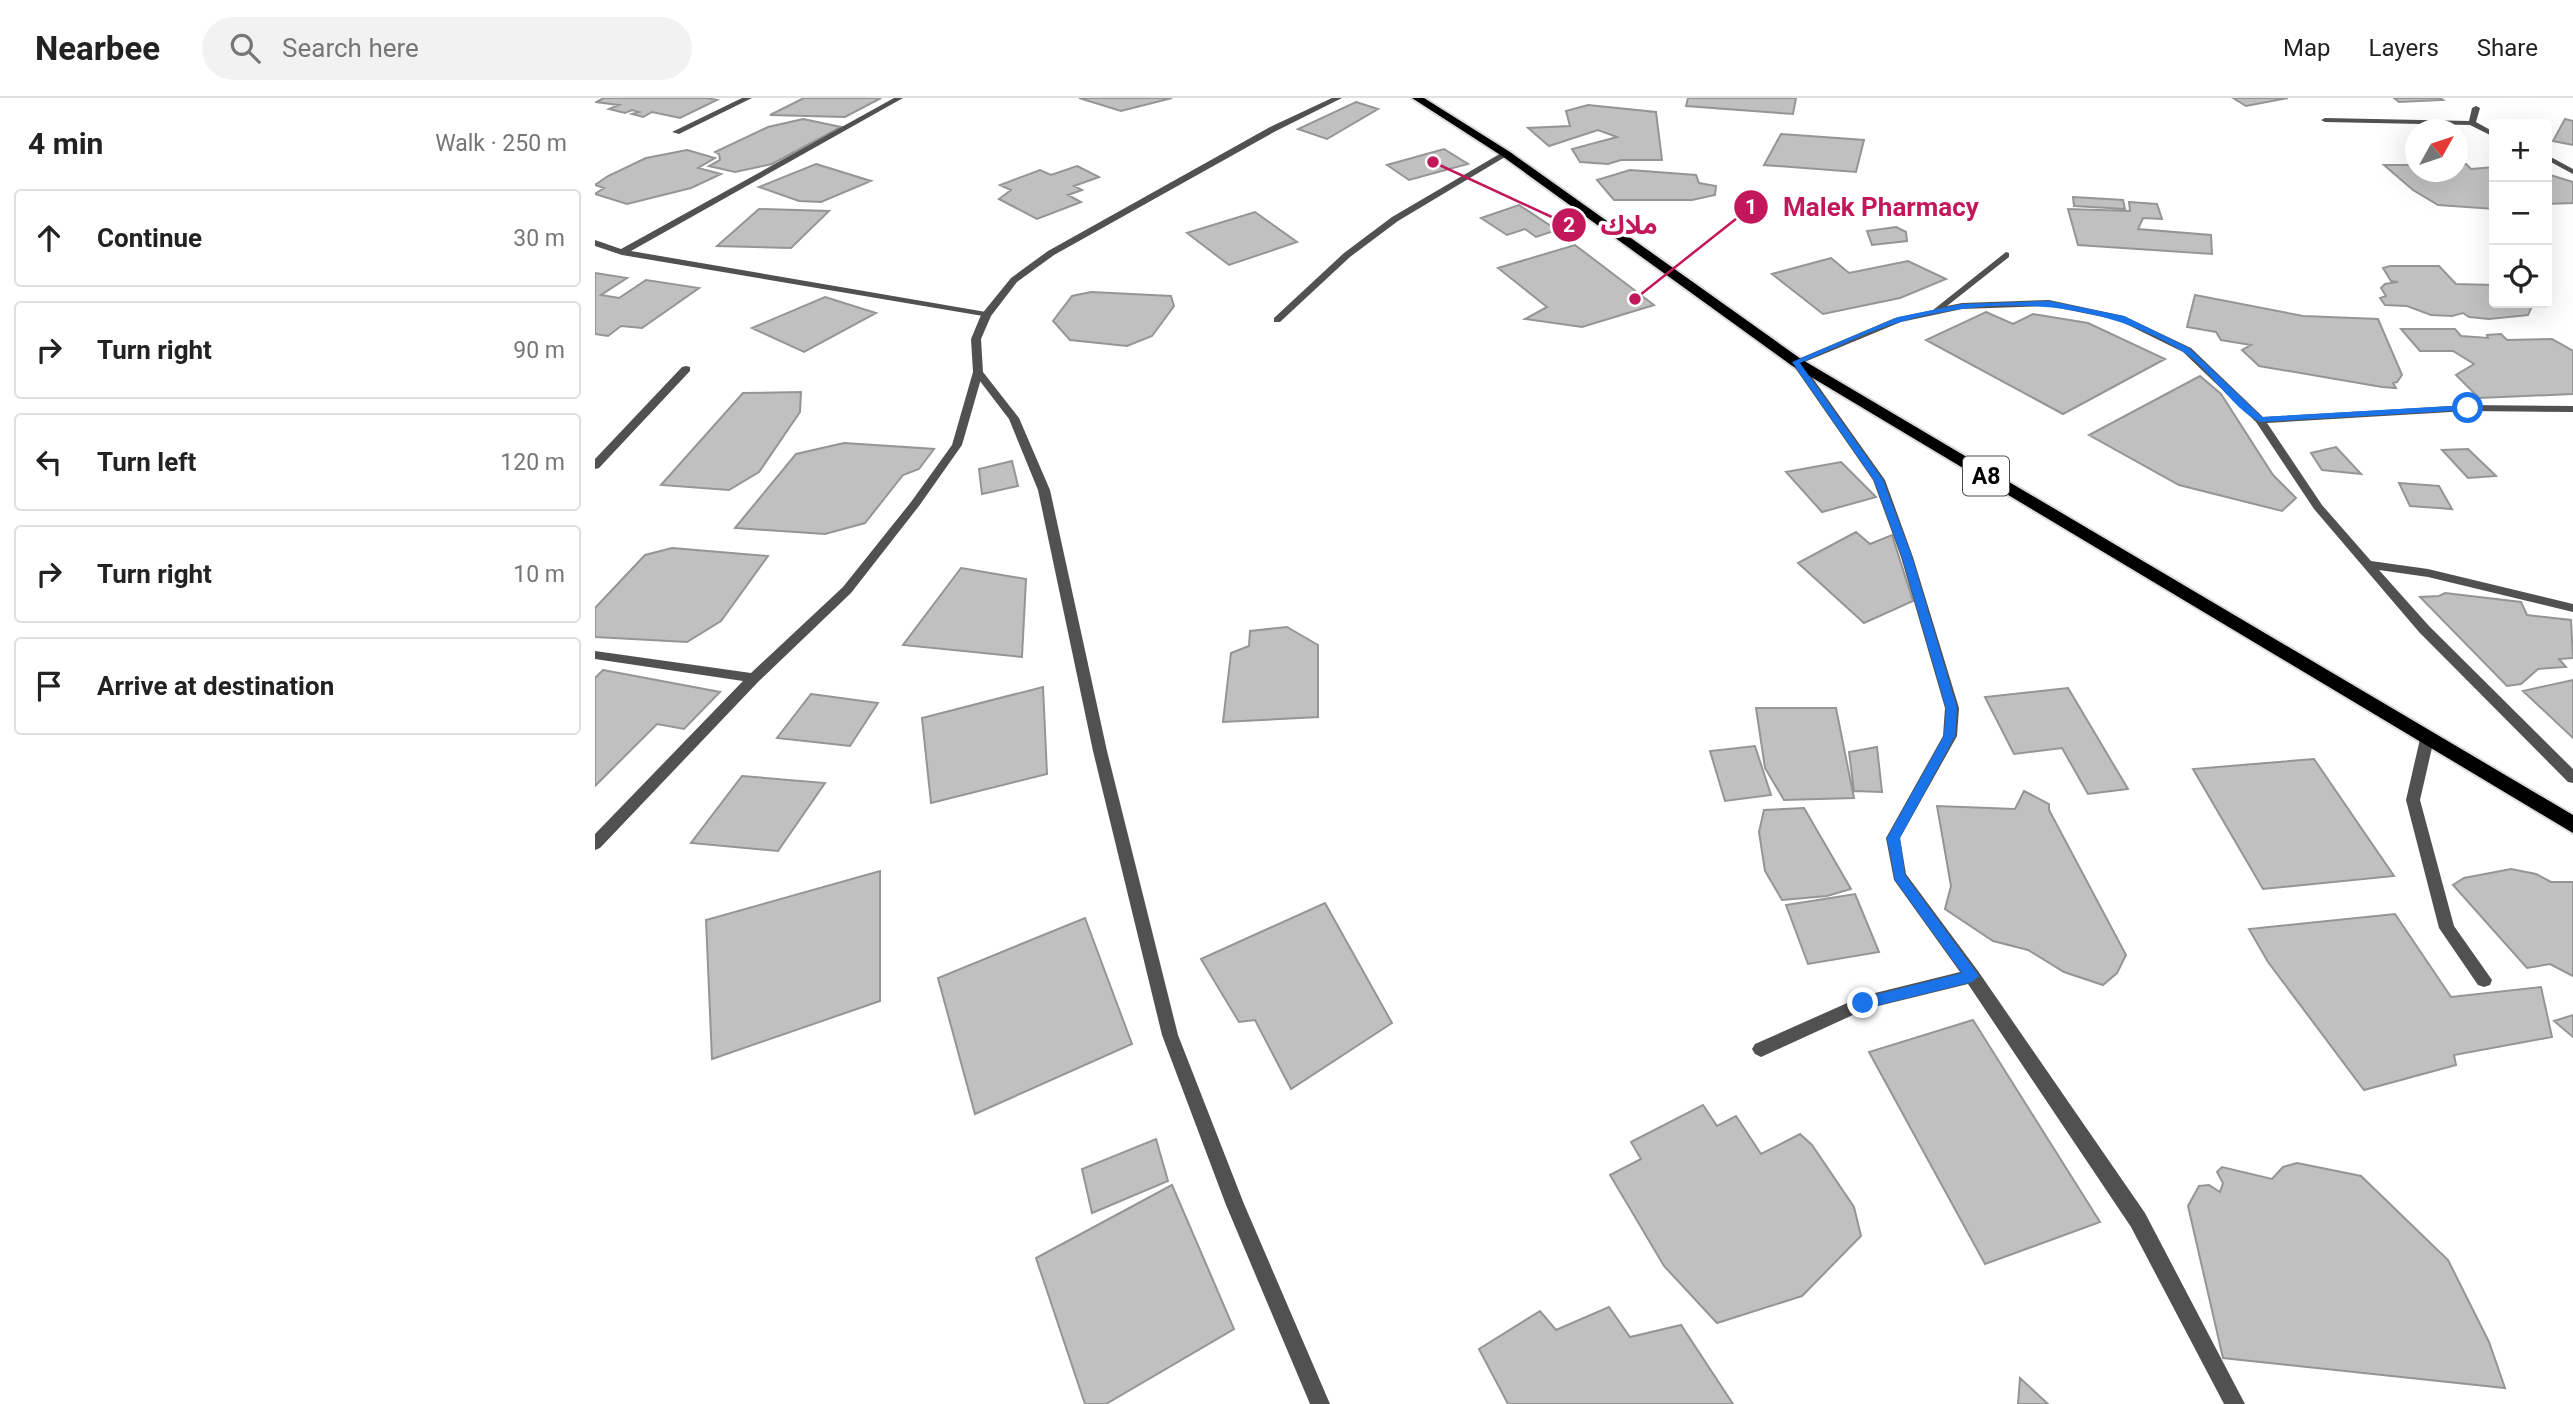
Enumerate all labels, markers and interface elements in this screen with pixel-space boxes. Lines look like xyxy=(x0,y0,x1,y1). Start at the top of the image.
search box xyxy=(202,17,692,80)
text: Nearbee xyxy=(35,29,160,68)
icon: search xyxy=(226,29,264,67)
text: Search here xyxy=(282,33,419,63)
text: Map xyxy=(2283,34,2331,62)
text: Layers xyxy=(2369,34,2439,62)
text: Share xyxy=(2477,34,2538,62)
north arrow xyxy=(2405,119,2468,182)
map controls xyxy=(2489,119,2552,308)
button: + xyxy=(2489,119,2552,182)
text: 4 min xyxy=(28,126,103,161)
text: Walk · 250 m xyxy=(435,130,567,157)
button: − xyxy=(2489,182,2552,245)
callout: Malek Pharmacy xyxy=(1734,183,1993,230)
text: Malek Pharmacy xyxy=(1783,192,1980,222)
text: 1 xyxy=(1745,195,1757,219)
callout: ملاك xyxy=(1552,201,1672,248)
text: ملاك xyxy=(1600,210,1658,240)
text: 2 xyxy=(1563,213,1575,237)
icon: ahead xyxy=(30,219,68,257)
text: Continue xyxy=(97,223,202,253)
text: 30 m xyxy=(513,225,565,252)
button: locate xyxy=(2489,245,2552,308)
icon: right xyxy=(30,331,68,369)
text: Turn right xyxy=(97,335,212,365)
text: 90 m xyxy=(513,337,565,364)
route start xyxy=(2452,392,2483,423)
icon: left xyxy=(30,443,68,481)
text: Turn left xyxy=(97,447,196,477)
text: 120 m xyxy=(500,449,565,476)
road number: A8 xyxy=(1963,456,2009,496)
icon: right xyxy=(30,555,68,593)
text: Turn right xyxy=(97,559,212,589)
text: 10 m xyxy=(513,561,565,588)
icon: arrive xyxy=(30,667,68,705)
text: Arrive at destination xyxy=(97,671,334,701)
route end xyxy=(1847,987,1878,1018)

